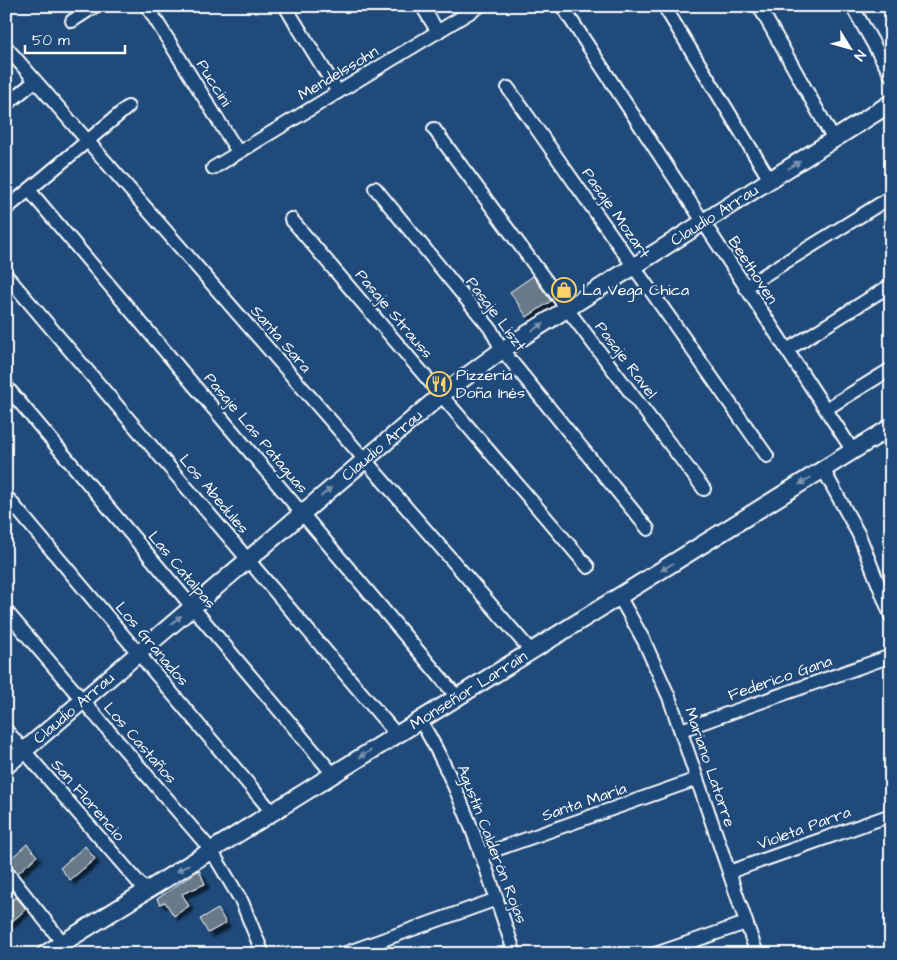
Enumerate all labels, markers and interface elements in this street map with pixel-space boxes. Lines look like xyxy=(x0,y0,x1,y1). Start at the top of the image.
scale bar xyxy=(25,22,125,54)
north arrow xyxy=(824,22,874,72)
text: 50 m xyxy=(32,30,70,51)
street label: Mendelssohn xyxy=(294,40,382,106)
text: N xyxy=(849,46,870,65)
street label: Puccini xyxy=(191,55,237,111)
one-way arrow xyxy=(787,160,800,170)
street label: Pasaje Mozart xyxy=(577,163,656,263)
street label: Claudio Arrau xyxy=(666,179,763,251)
street label: Beethoven xyxy=(723,232,783,308)
street label: Pasaje Strauss xyxy=(350,265,438,363)
street label: Pasaje Liszt xyxy=(461,272,532,356)
shop icon: La Vega Chica xyxy=(551,277,577,303)
place label: La Vega Chica xyxy=(582,279,689,302)
street label: Santa Sara xyxy=(246,301,316,377)
street label: Pasaje Ravel xyxy=(590,317,662,403)
one-way arrow xyxy=(532,322,545,332)
place label: Pizzería Doña Inés xyxy=(456,364,525,404)
street label: Pasaje Las Pataguas xyxy=(198,368,313,499)
restaurant icon: Pizzería Doña Inés xyxy=(426,371,452,397)
street label: Claudio Arrau xyxy=(337,405,427,486)
street label: Los Abedules xyxy=(174,449,254,539)
one-way arrow xyxy=(798,476,811,485)
one-way arrow xyxy=(320,486,332,498)
street label: Las Catalpas xyxy=(143,526,221,614)
one-way arrow xyxy=(660,562,673,571)
street label: Los Granados xyxy=(110,597,194,691)
one-way arrow xyxy=(170,615,183,626)
street label: Monseñor Larraín xyxy=(406,645,531,735)
street label: Federico Gana xyxy=(725,650,835,706)
street label: Claudio Arrau xyxy=(28,667,119,749)
street label: Los Castaños xyxy=(98,697,182,789)
street label: Mariano Latorre xyxy=(679,704,741,830)
one-way arrow xyxy=(359,750,372,759)
street label: San Florencio xyxy=(46,754,130,846)
street label: Agustín Calderón Rojas xyxy=(451,761,532,927)
street label: Santa María xyxy=(539,777,629,827)
street label: Violeta Parra xyxy=(754,801,854,855)
one-way arrow xyxy=(176,863,190,872)

